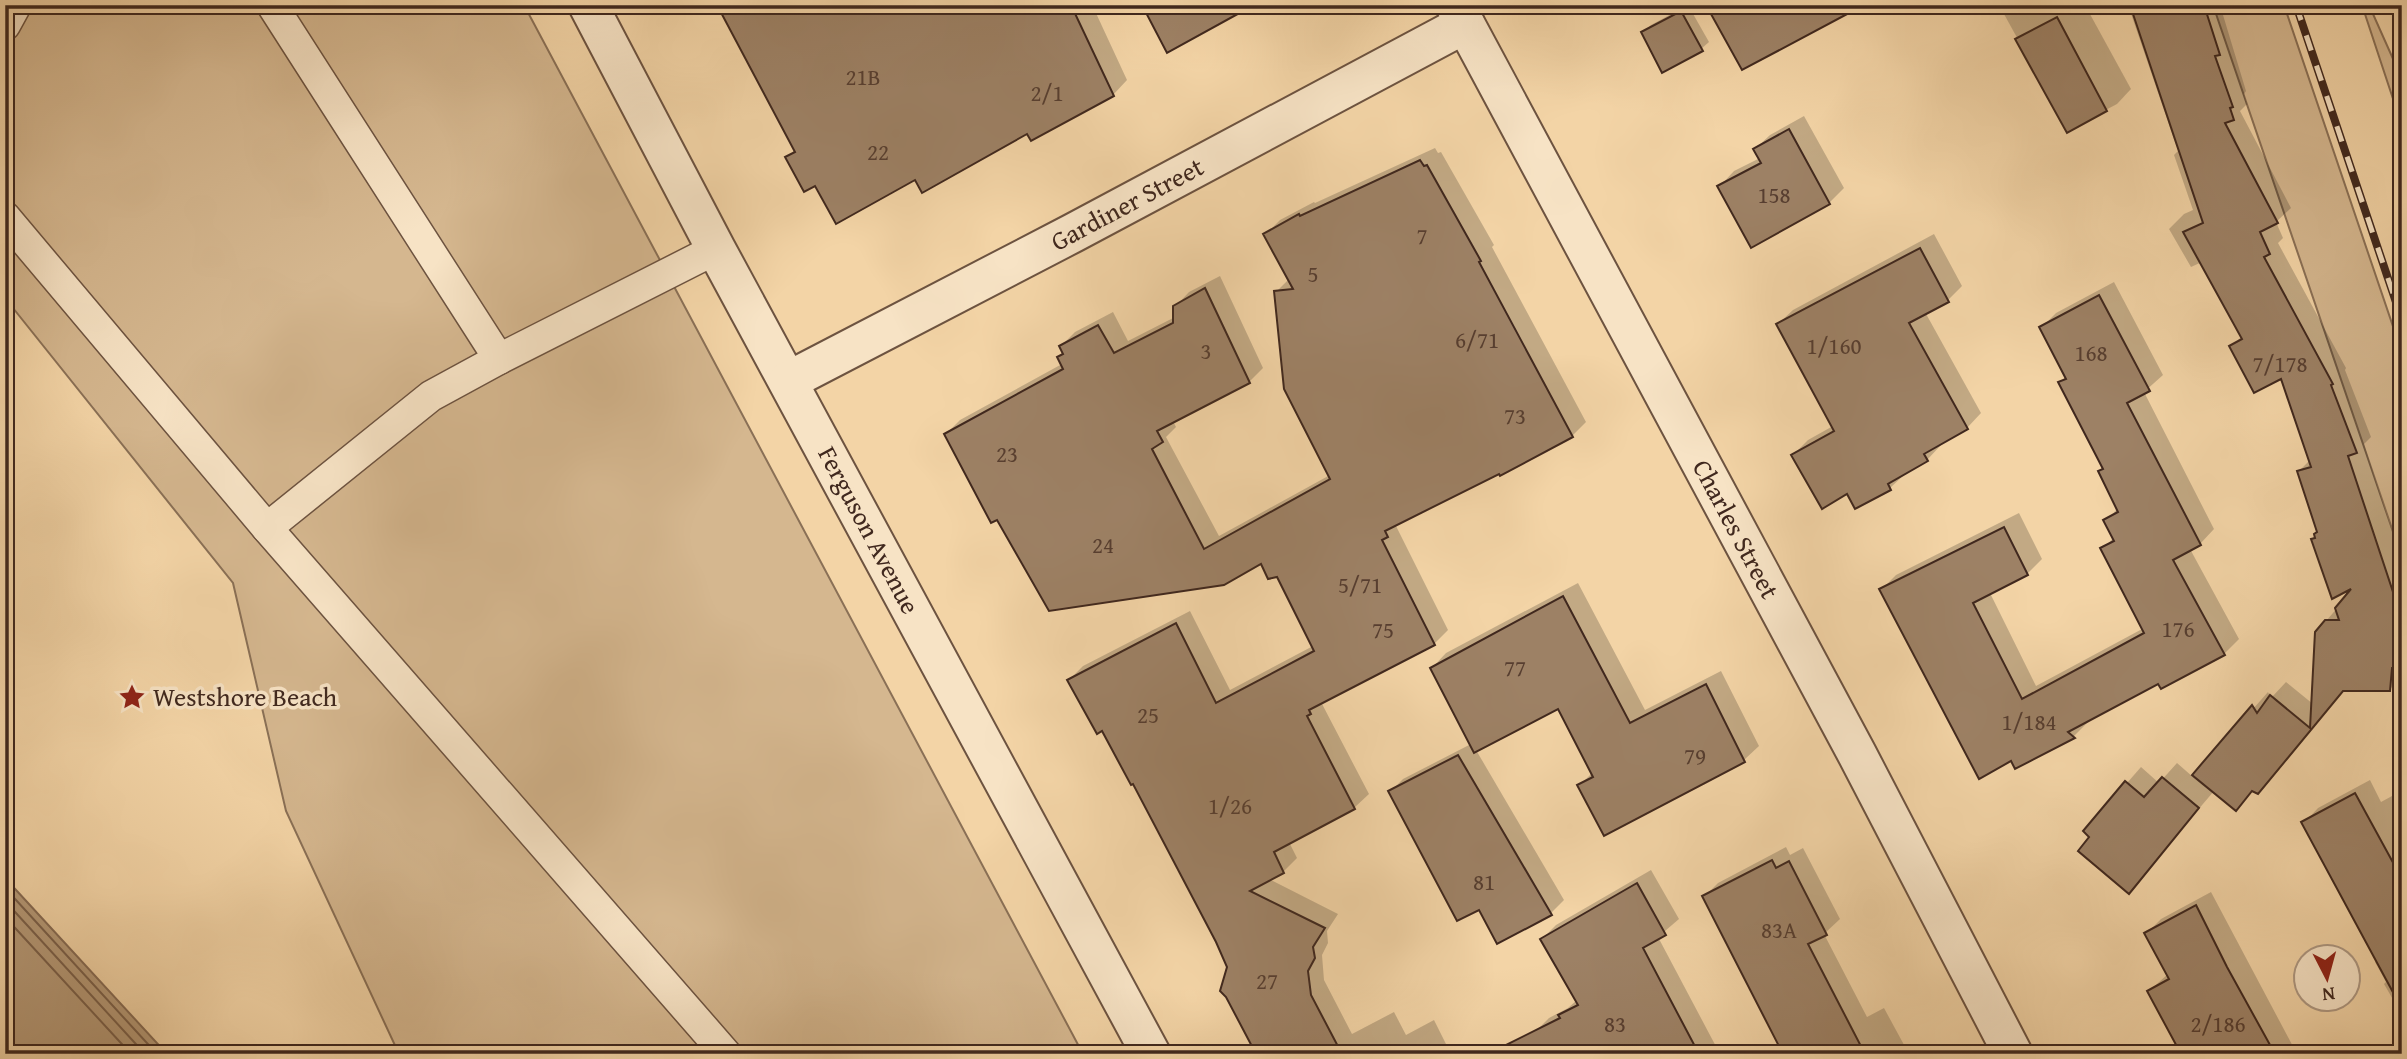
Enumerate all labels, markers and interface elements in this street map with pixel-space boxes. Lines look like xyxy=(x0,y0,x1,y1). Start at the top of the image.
house number: 21B xyxy=(845,60,881,93)
house number: 2/1 xyxy=(1031,76,1064,109)
house number: 22 xyxy=(867,135,889,168)
street label: Gardiner Street xyxy=(1043,147,1210,260)
house number: 158 xyxy=(1757,178,1791,211)
house number: 7 xyxy=(1416,219,1428,252)
house number: 5 xyxy=(1307,257,1319,290)
house number: 6/71 xyxy=(1455,323,1499,356)
house number: 1/160 xyxy=(1806,329,1862,362)
house number: 3 xyxy=(1200,334,1212,367)
house number: 168 xyxy=(2074,336,2108,369)
house number: 7/178 xyxy=(2252,347,2308,380)
house number: 73 xyxy=(1504,399,1526,432)
house number: 23 xyxy=(996,437,1018,470)
street label: Ferguson Avenue xyxy=(809,439,930,621)
street label: Charles Street xyxy=(1683,452,1790,605)
house number: 24 xyxy=(1092,528,1114,561)
house number: 5/71 xyxy=(1338,568,1382,601)
house number: 176 xyxy=(2161,612,2195,645)
house number: 75 xyxy=(1372,613,1394,646)
house number: 77 xyxy=(1504,651,1526,684)
place label: Westshore Beach xyxy=(153,677,338,716)
place icon: Westshore Beach xyxy=(117,682,147,712)
house number: 25 xyxy=(1137,698,1159,731)
house number: 1/184 xyxy=(2001,705,2057,738)
house number: 79 xyxy=(1684,739,1706,772)
house number: 1/26 xyxy=(1208,789,1252,822)
house number: 81 xyxy=(1473,865,1495,898)
house number: 83A xyxy=(1761,913,1797,946)
north arrow xyxy=(2292,944,2362,1014)
house number: 27 xyxy=(1256,964,1278,997)
text: N xyxy=(2321,980,2337,1010)
house number: 83 xyxy=(1604,1007,1626,1040)
house number: 2/186 xyxy=(2190,1007,2246,1040)

